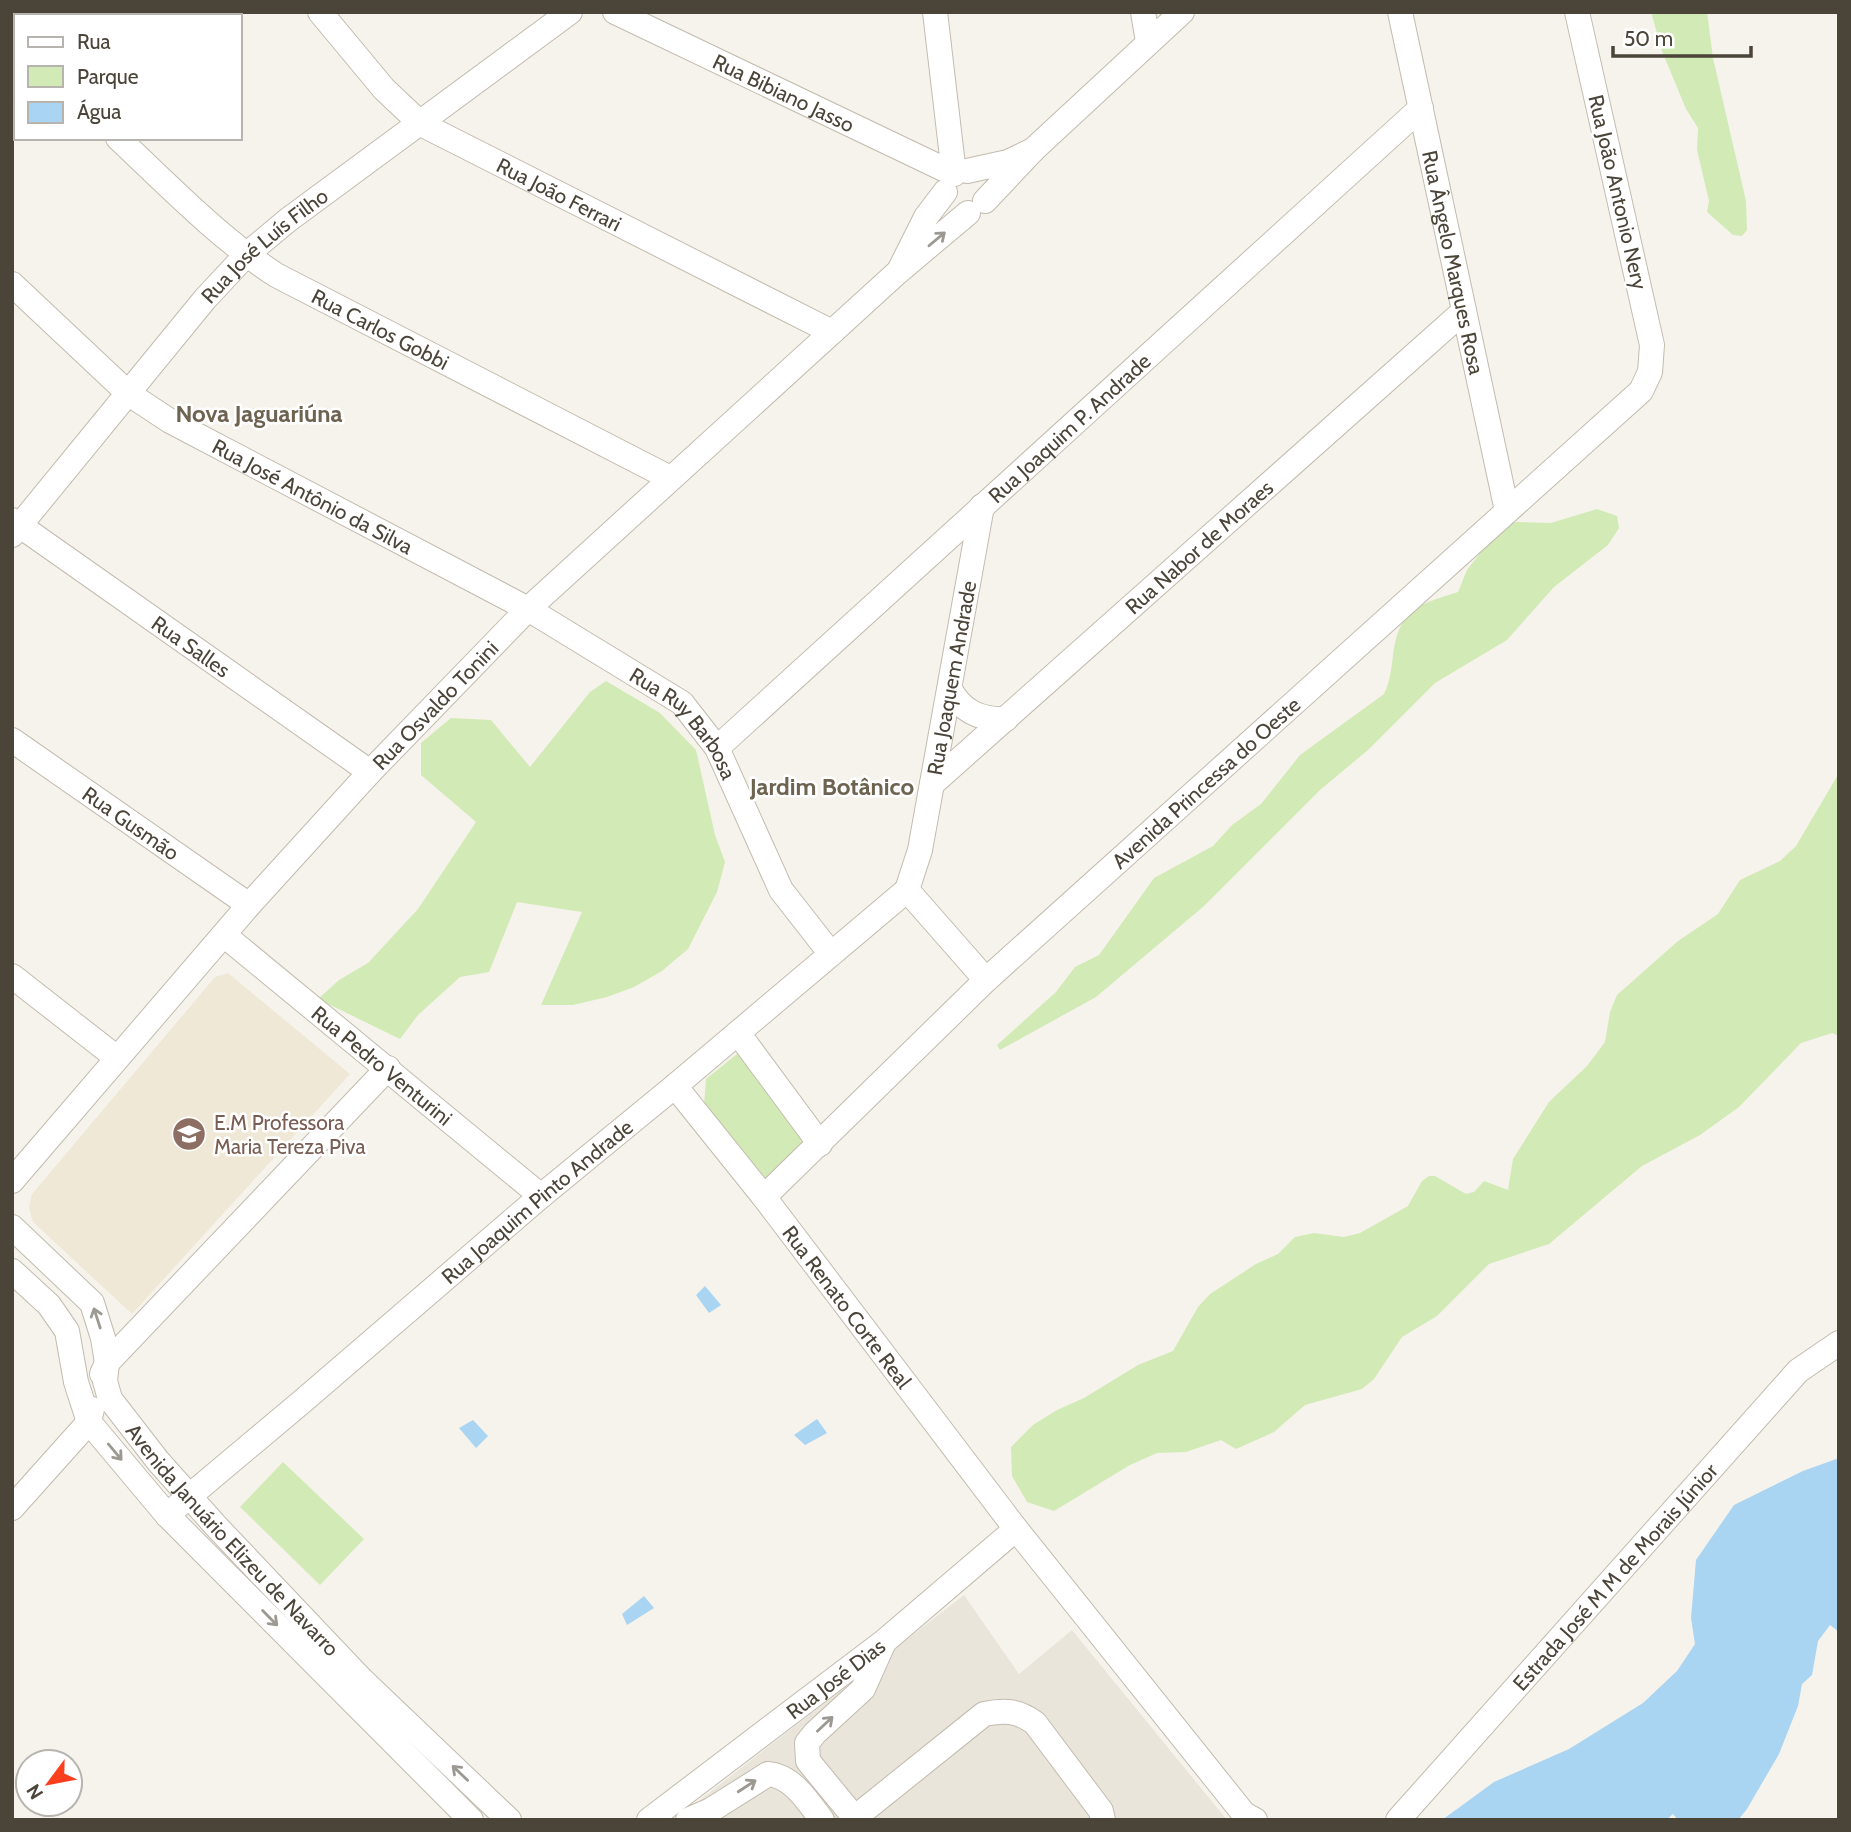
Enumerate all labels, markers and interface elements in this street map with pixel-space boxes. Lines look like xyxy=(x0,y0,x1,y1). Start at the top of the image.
legend xyxy=(14,14,242,140)
scale bar xyxy=(1613,14,1751,58)
text: 50 m xyxy=(1624,26,1673,51)
text: Rua xyxy=(77,29,111,54)
street label: Rua Bibiano Jasso xyxy=(709,48,858,137)
text: Parque xyxy=(77,64,139,89)
street label: Rua João Antonio Nery xyxy=(1583,92,1653,292)
text: Água xyxy=(77,99,121,124)
street label: Rua Ângelo Marques Rosa xyxy=(1418,148,1490,377)
street label: Rua João Ferrari xyxy=(493,152,626,236)
street label: Rua José Luís Filho xyxy=(195,183,333,308)
one-way arrow xyxy=(928,231,946,247)
street label: Rua Carlos Gobbi xyxy=(308,283,453,375)
street label: Rua Joaquim P. Andrade xyxy=(983,348,1156,508)
district label: Nova Jaguariúna xyxy=(175,399,343,428)
street label: Rua José Antônio da Silva xyxy=(208,433,417,559)
street label: Rua Nabor de Moraes xyxy=(1120,474,1278,619)
street label: Rua Joaquem Andrade xyxy=(921,578,981,777)
street label: Rua Salles xyxy=(147,610,235,682)
street label: Rua Osvaldo Tonini xyxy=(367,635,503,775)
street label: Rua Ruy Barbosa xyxy=(625,662,742,783)
street label: Avenida Princessa do Oeste xyxy=(1107,691,1305,873)
district label: Jardim Botânico xyxy=(749,772,914,801)
street label: Rua Gusmão xyxy=(78,781,184,865)
street label: Rua Pedro Venturini xyxy=(307,1000,458,1130)
place label: E.M Professora Maria Tereza Piva xyxy=(214,1110,366,1159)
street label: Rua Joaquim Pinto Andrade xyxy=(436,1114,638,1289)
school or university icon: E.M Professora Maria Tereza Piva xyxy=(170,1115,208,1153)
street label: Rua Renato Corte Real xyxy=(778,1220,917,1393)
one-way arrow xyxy=(89,1308,102,1330)
street label: Avenida Januário Elizeu de Navarro xyxy=(121,1419,345,1661)
one-way arrow xyxy=(107,1443,123,1461)
street label: Estrada José M M de Morais Júnior xyxy=(1507,1458,1723,1695)
one-way arrow xyxy=(262,1610,279,1627)
street label: Rua José Dias xyxy=(781,1633,890,1724)
one-way arrow xyxy=(816,1716,834,1732)
north arrow xyxy=(14,1748,84,1818)
one-way arrow xyxy=(451,1764,468,1781)
one-way arrow xyxy=(737,1779,757,1793)
text: N xyxy=(22,1780,48,1804)

